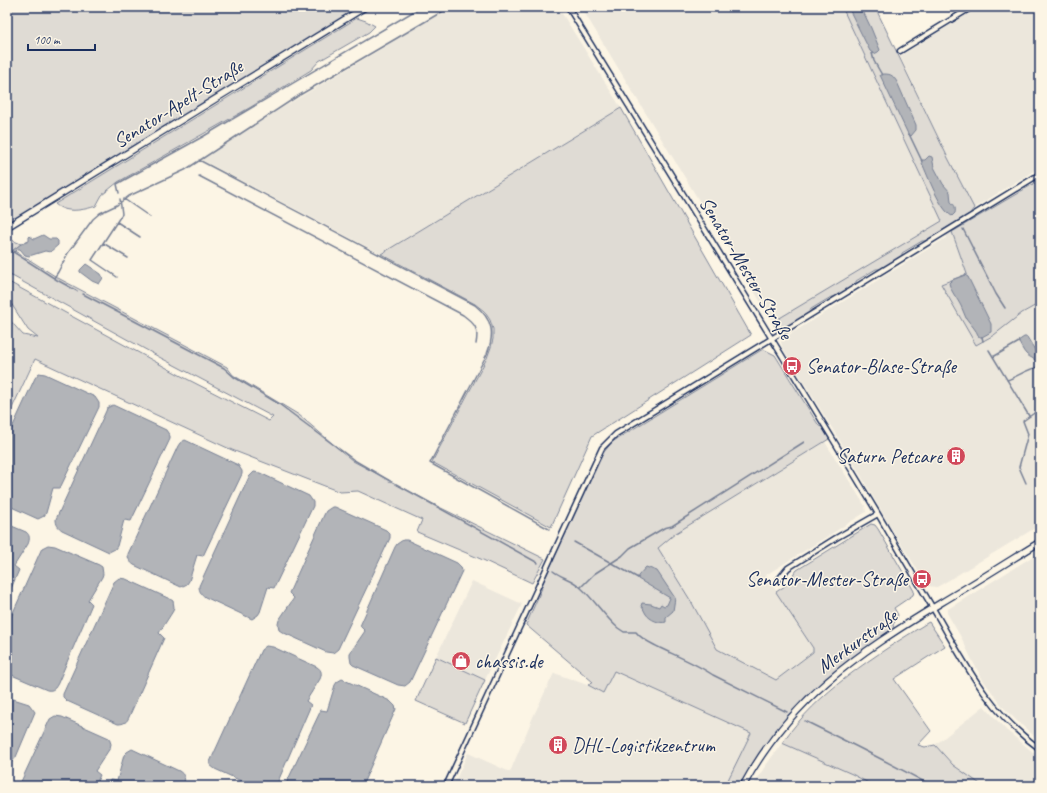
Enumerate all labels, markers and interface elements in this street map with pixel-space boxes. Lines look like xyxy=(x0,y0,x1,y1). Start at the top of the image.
scale bar xyxy=(28,26,95,52)
text: 100 m xyxy=(34,32,61,48)
street label: Senator-Apelt-Straße xyxy=(109,53,249,154)
street label: Senator-Mester-Straße xyxy=(694,192,799,345)
place label: Senator-Blase-Straße xyxy=(806,354,957,379)
bus stop icon: Senator-Blase-Straße xyxy=(781,355,803,377)
place label: Saturn Petcare xyxy=(837,444,943,469)
building icon: Saturn Petcare xyxy=(945,445,967,467)
place label: Senator-Mester-Straße xyxy=(746,567,909,592)
bus stop icon: Senator-Mester-Straße xyxy=(911,568,933,590)
street label: Merkurstraße xyxy=(812,603,903,679)
place label: chassis.de xyxy=(475,649,544,674)
shop icon: chassis.de xyxy=(450,650,472,672)
place label: DHL-Logistikzentrum xyxy=(572,733,716,758)
building icon: DHL-Logistikzentrum xyxy=(547,734,569,756)

